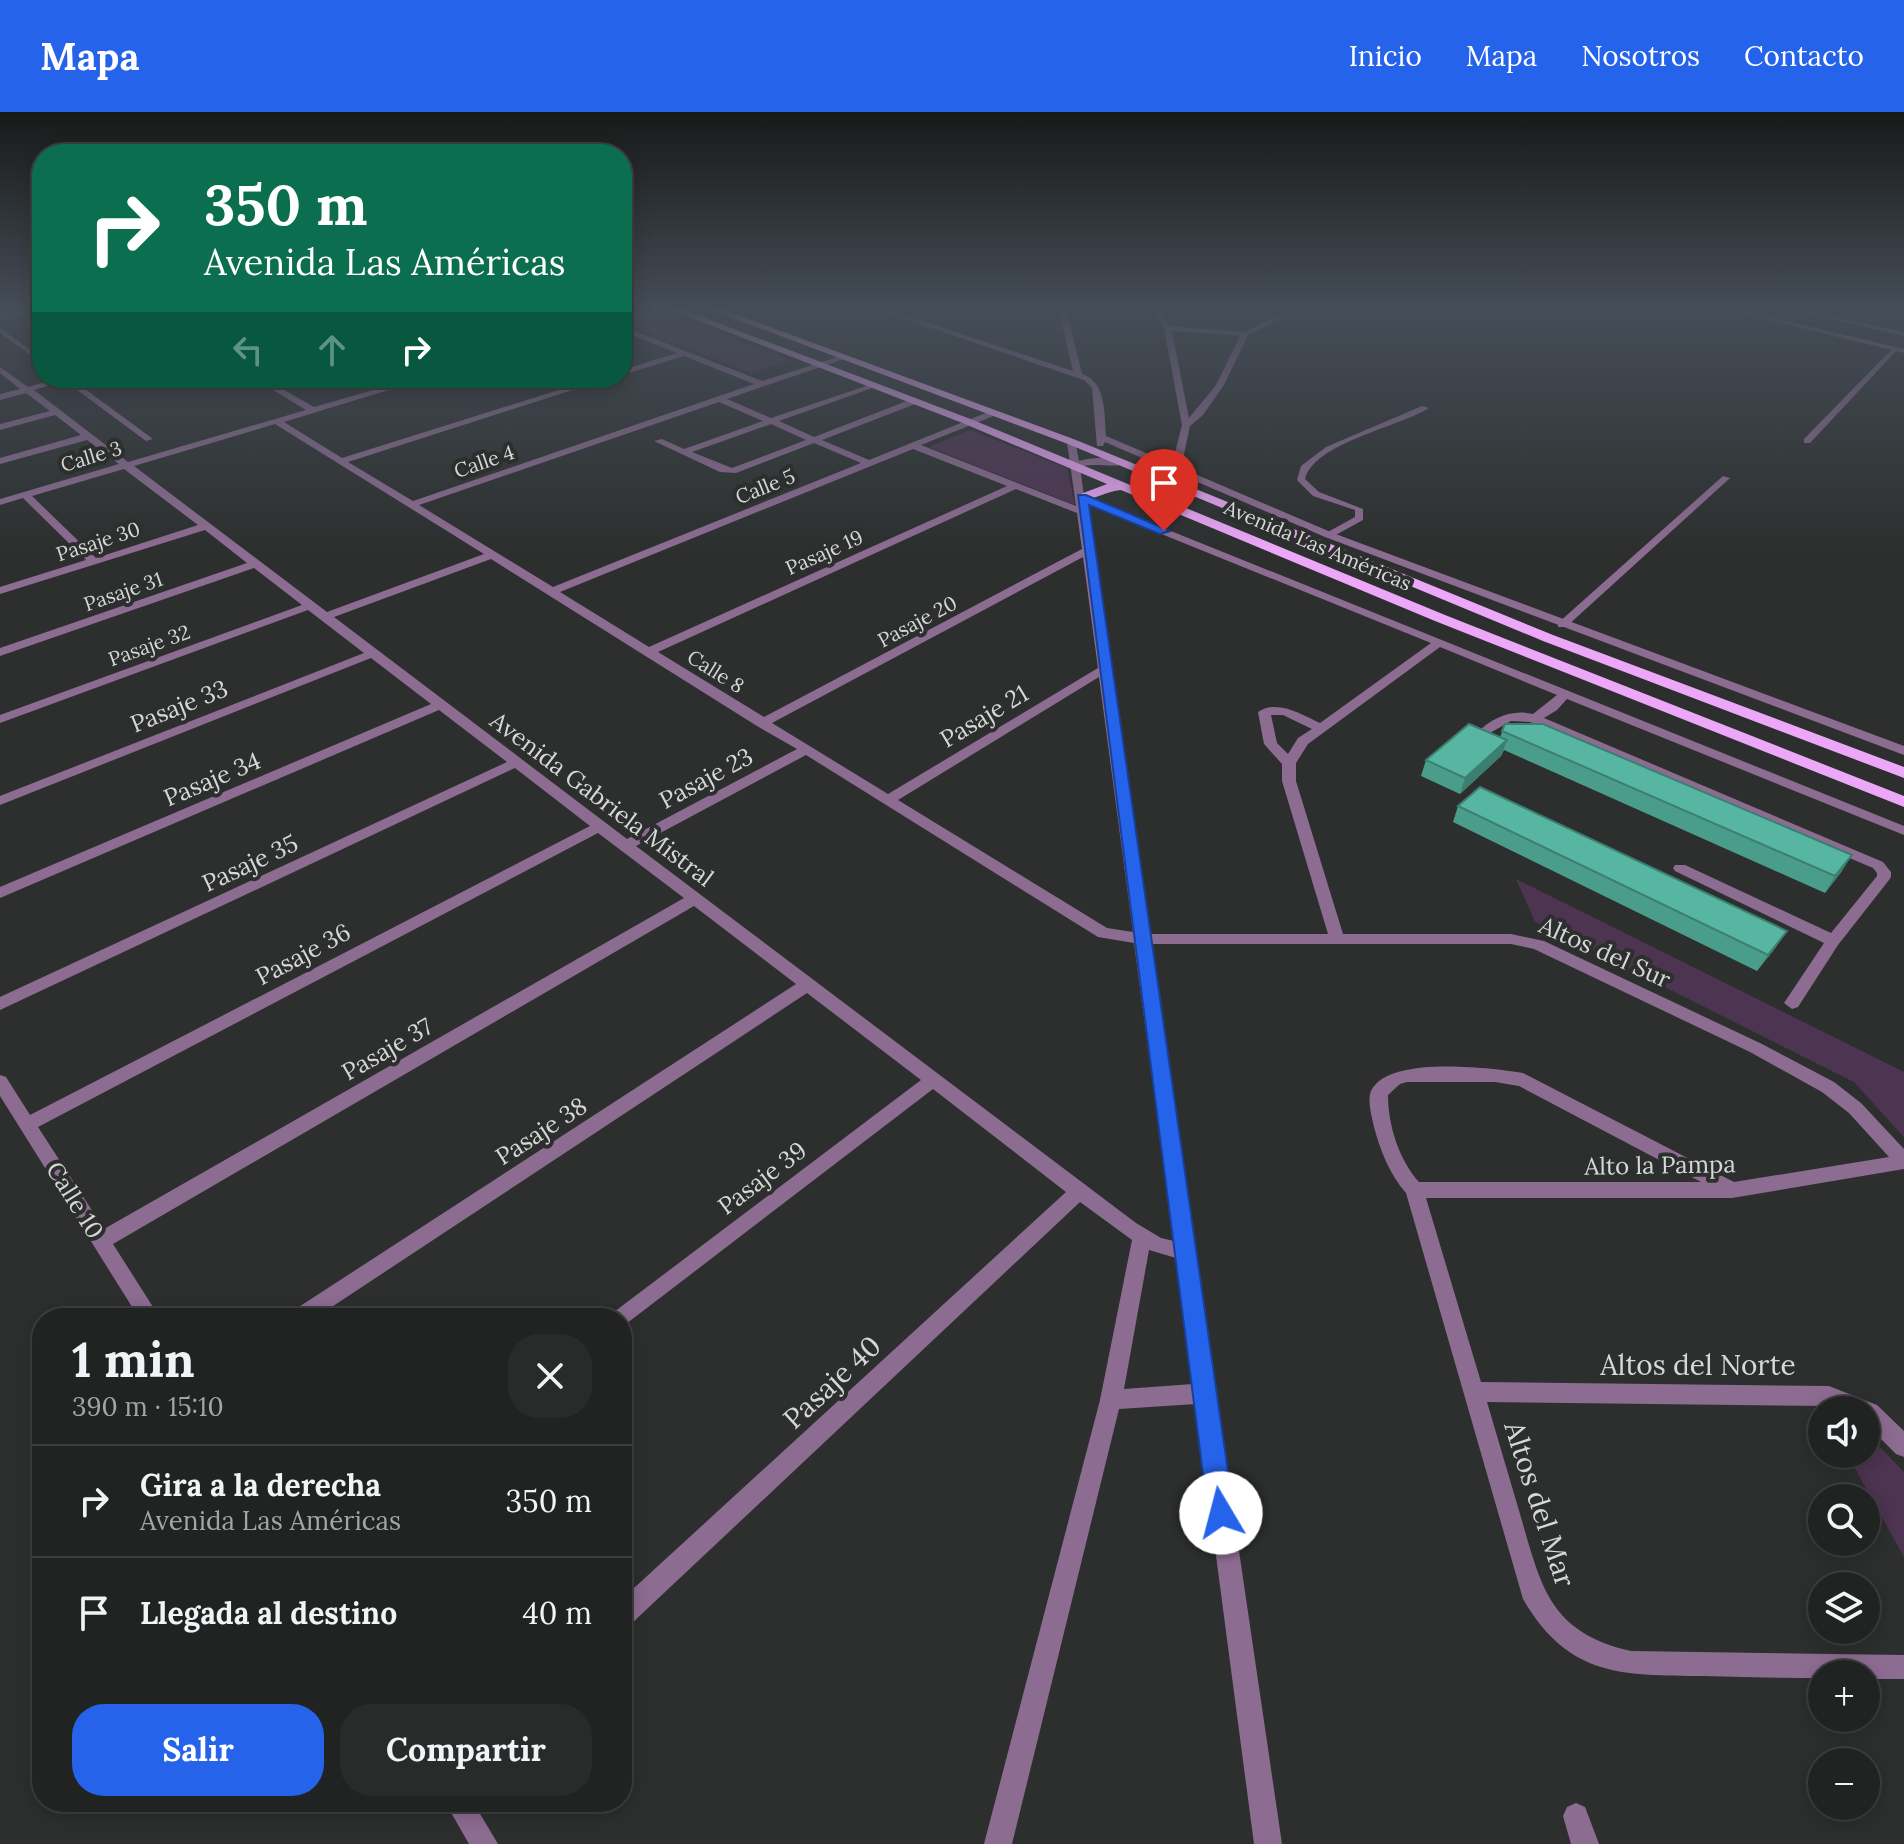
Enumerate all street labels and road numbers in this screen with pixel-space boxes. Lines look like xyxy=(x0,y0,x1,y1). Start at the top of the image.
street label: Calle 3 xyxy=(57,435,125,477)
street label: Calle 4 xyxy=(451,439,518,483)
street label: Calle 5 xyxy=(731,463,799,509)
street label: Avenida Las Américas xyxy=(1220,494,1415,596)
street label: Pasaje 30 xyxy=(53,516,143,566)
street label: Pasaje 19 xyxy=(781,524,867,580)
street label: Pasaje 31 xyxy=(80,566,166,616)
street label: Pasaje 20 xyxy=(873,590,961,652)
street label: Pasaje 32 xyxy=(105,619,193,671)
street label: Calle 8 xyxy=(683,644,749,698)
street label: Pasaje 33 xyxy=(126,672,232,740)
street label: Pasaje 21 xyxy=(934,678,1034,754)
street label: Avenida Gabriela Mistral xyxy=(483,704,720,893)
street label: Pasaje 23 xyxy=(654,740,758,816)
street label: Pasaje 34 xyxy=(159,745,265,813)
street label: Pasaje 35 xyxy=(197,827,303,899)
street label: Altos del Sur xyxy=(1534,909,1676,995)
street label: Pasaje 36 xyxy=(250,916,356,992)
street label: Pasaje 37 xyxy=(336,1011,438,1087)
street label: Pasaje 38 xyxy=(489,1090,593,1172)
street label: Pasaje 39 xyxy=(712,1135,812,1221)
street label: Alto la Pampa xyxy=(1583,1148,1736,1182)
street label: Calle 10 xyxy=(39,1156,111,1244)
street label: Pasaje 40 xyxy=(775,1328,889,1436)
street label: Altos del Norte xyxy=(1599,1347,1796,1383)
street label: Altos del Mar xyxy=(1496,1416,1584,1591)

